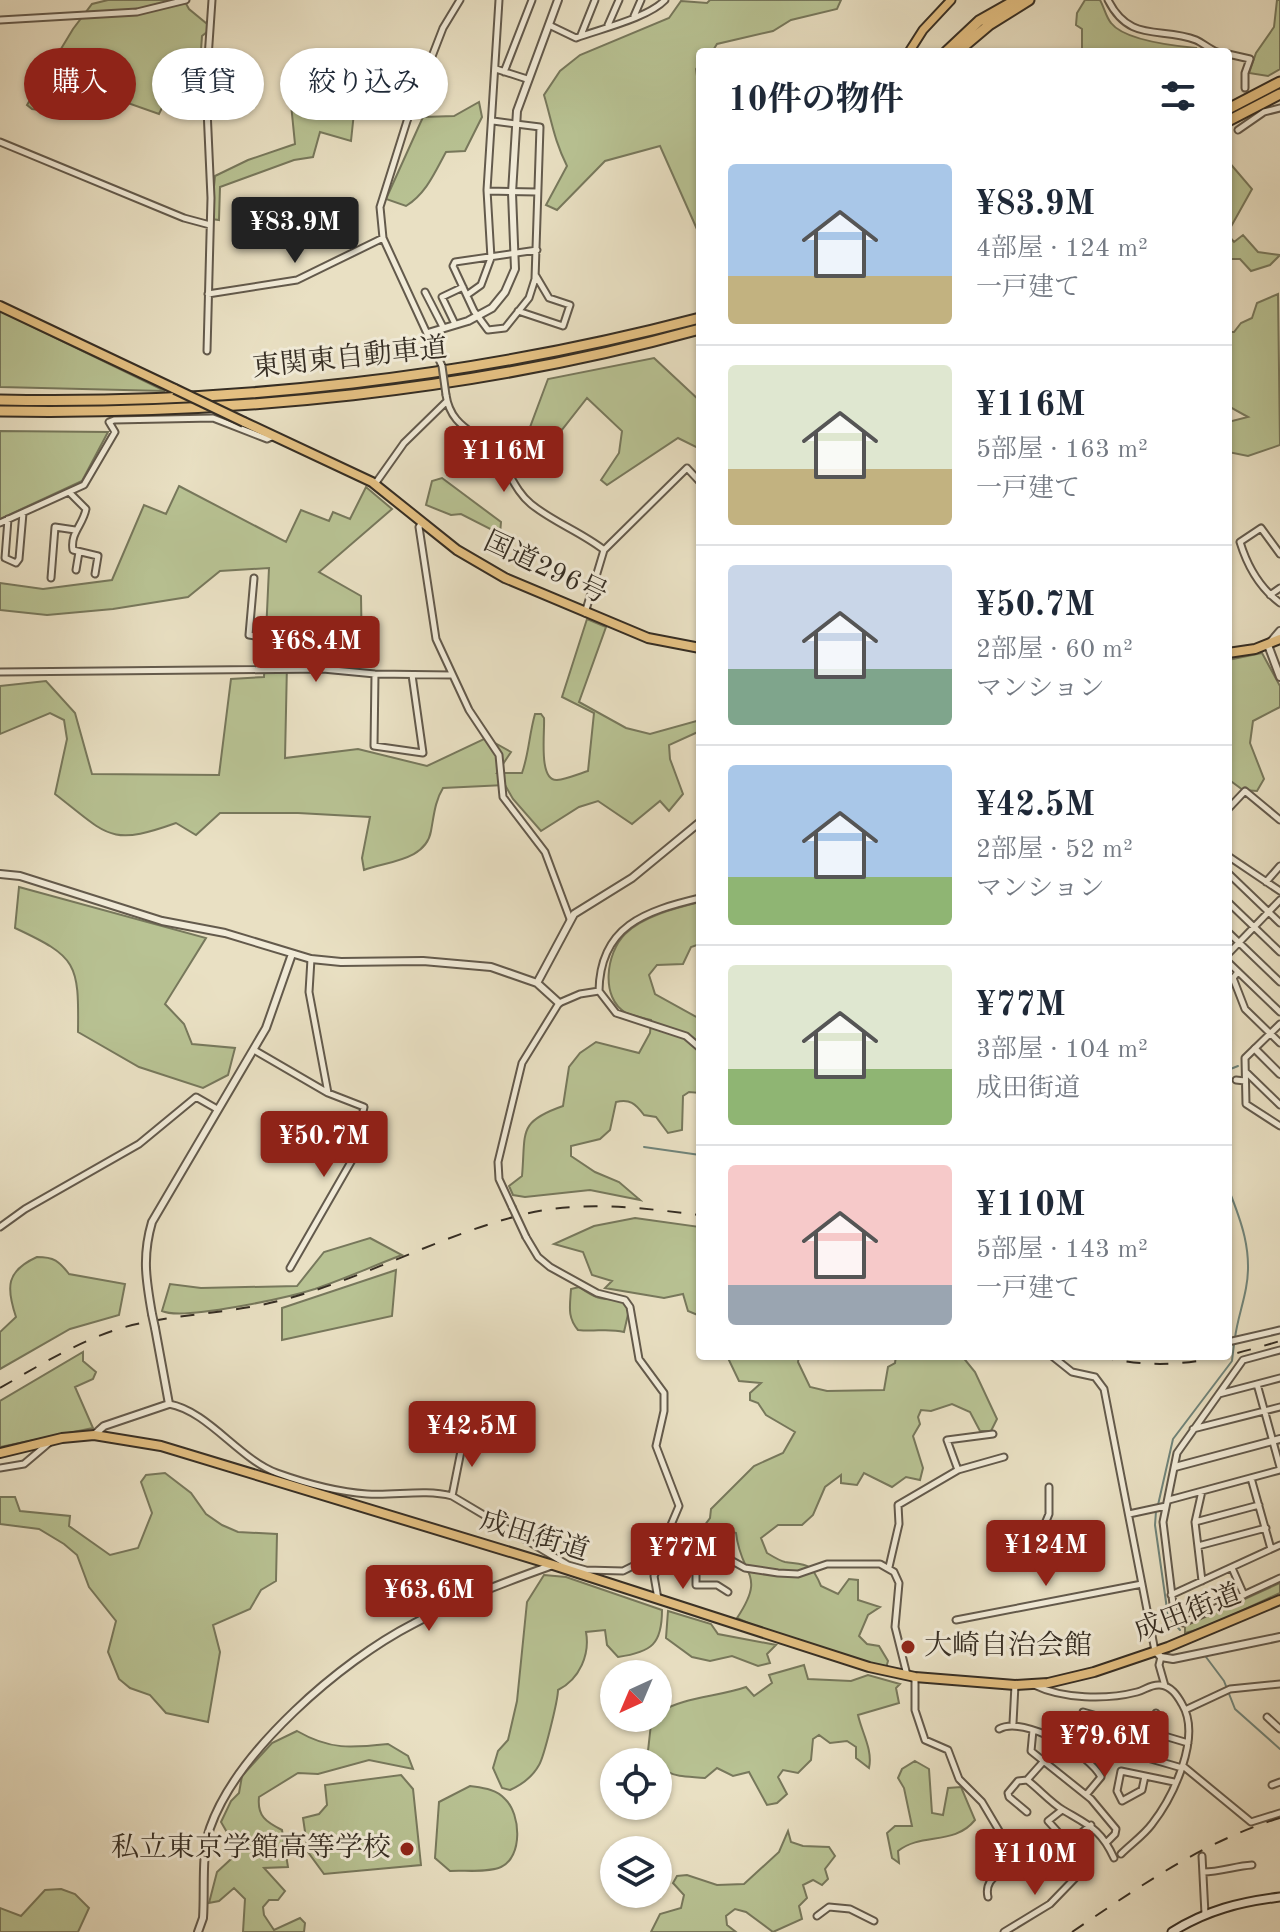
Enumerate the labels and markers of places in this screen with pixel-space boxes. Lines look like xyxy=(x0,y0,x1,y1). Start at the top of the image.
pin: ¥83.9M xyxy=(230,197,360,265)
pin: ¥116M xyxy=(448,426,560,494)
pin: ¥68.4M xyxy=(251,616,381,684)
pin: ¥50.7M xyxy=(259,1111,389,1179)
pin: ¥42.5M xyxy=(407,1401,537,1469)
pin: ¥124M xyxy=(990,1520,1102,1588)
pin: ¥77M xyxy=(636,1523,730,1591)
pin: ¥63.6M xyxy=(364,1565,494,1633)
place label: 大崎自治会館 xyxy=(924,1630,1092,1661)
marker: 大崎自治会館 xyxy=(899,1638,917,1656)
pin: ¥79.6M xyxy=(1040,1711,1170,1779)
pin: ¥110M xyxy=(979,1829,1091,1897)
place label: 私立東京学館高等学校 xyxy=(111,1832,391,1863)
marker: 私立東京学館高等学校 xyxy=(398,1840,416,1858)

